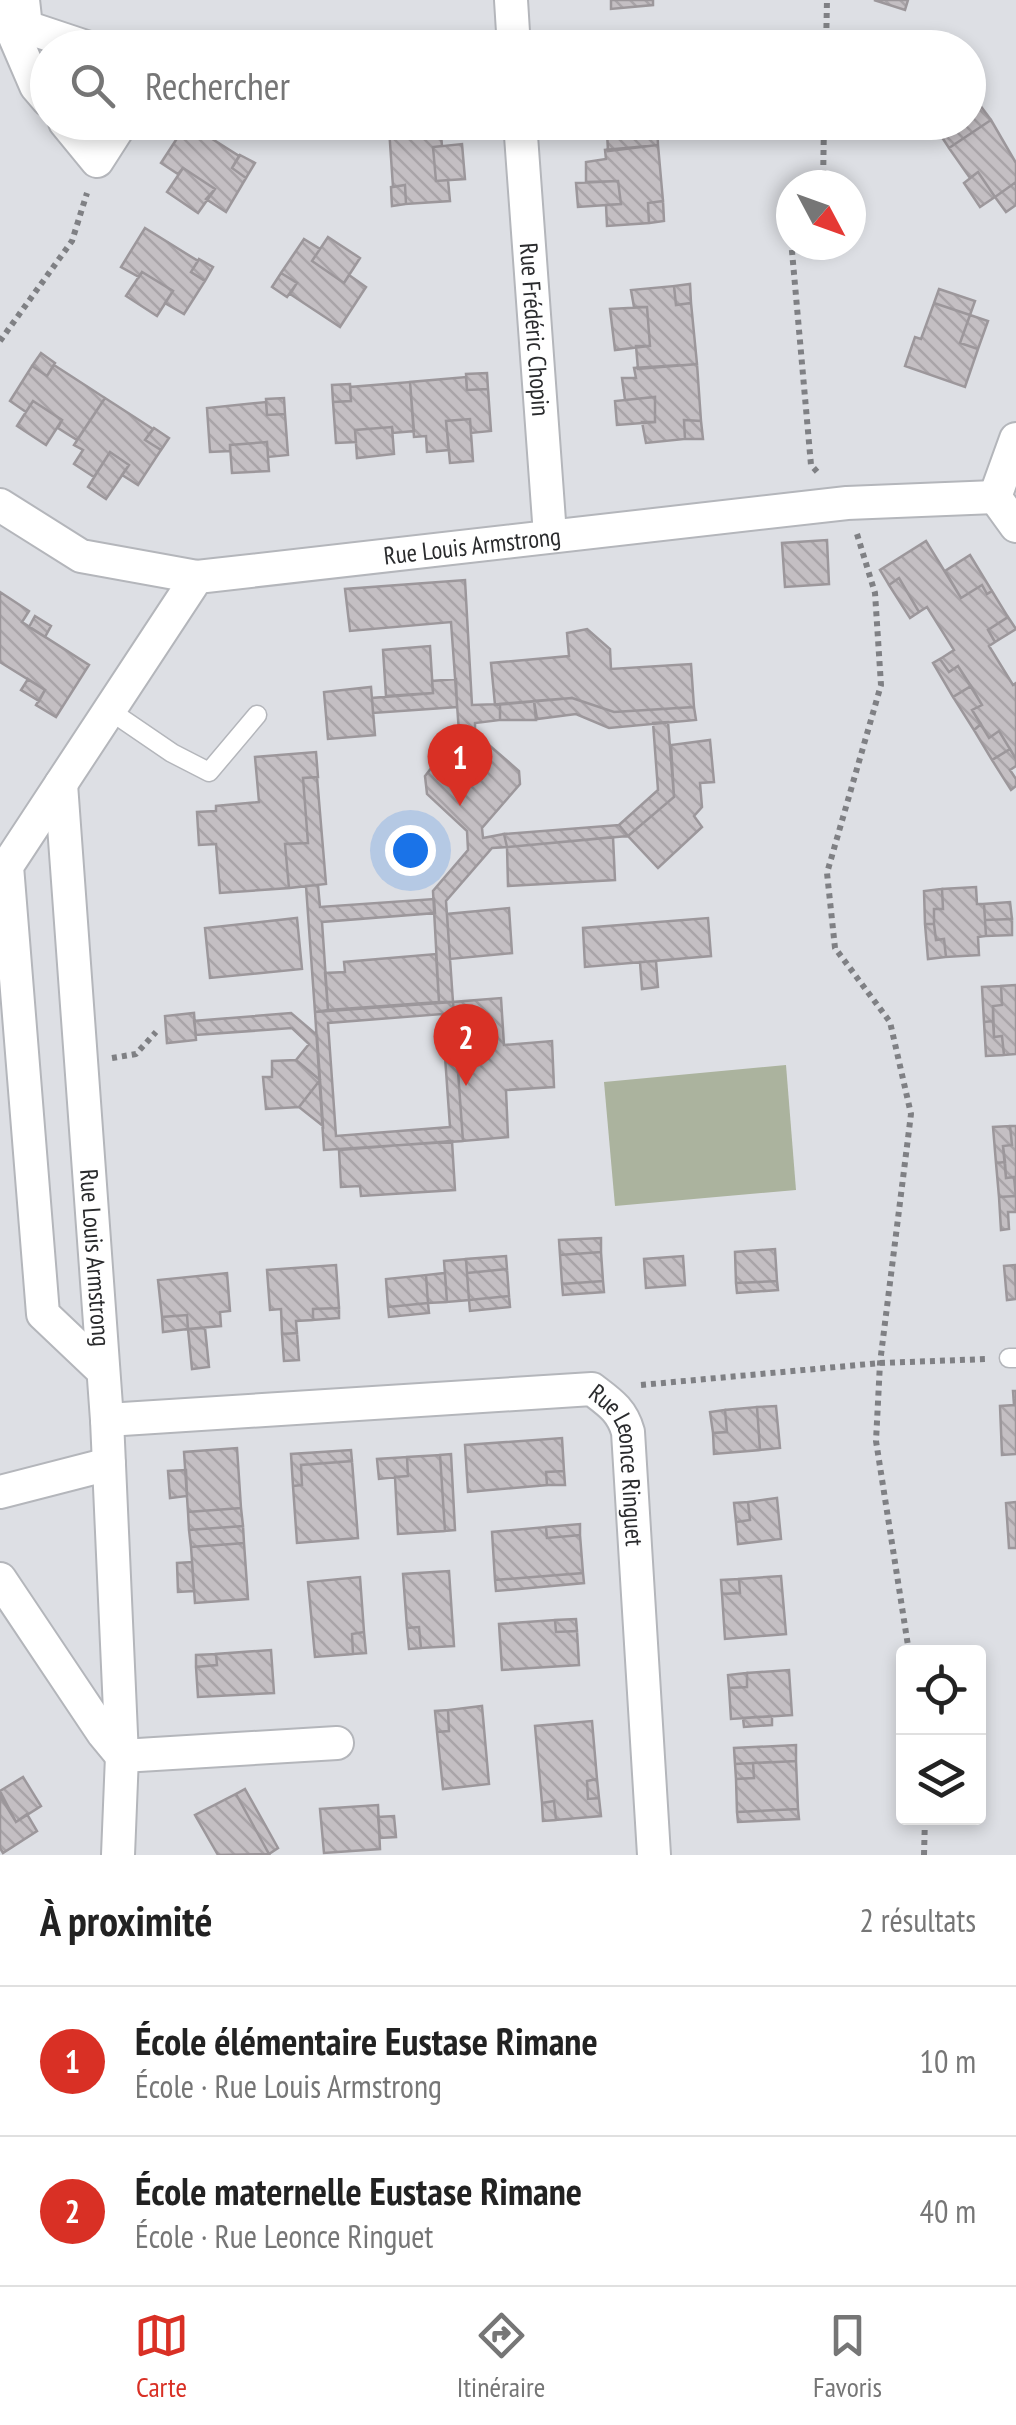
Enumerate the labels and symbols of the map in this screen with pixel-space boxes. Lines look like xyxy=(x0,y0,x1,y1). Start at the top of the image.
north arrow xyxy=(776,170,866,260)
street label: Rue Frédéric Chopin xyxy=(513,242,557,417)
street label: Rue Louis Armstrong xyxy=(382,520,562,572)
pin: 1 xyxy=(428,724,492,806)
your location xyxy=(385,825,436,876)
pin: 2 xyxy=(434,1004,498,1086)
street label: Rue Louis Armstrong xyxy=(73,1168,118,1348)
street label: Rue Leonce Ringuet xyxy=(583,1377,651,1547)

